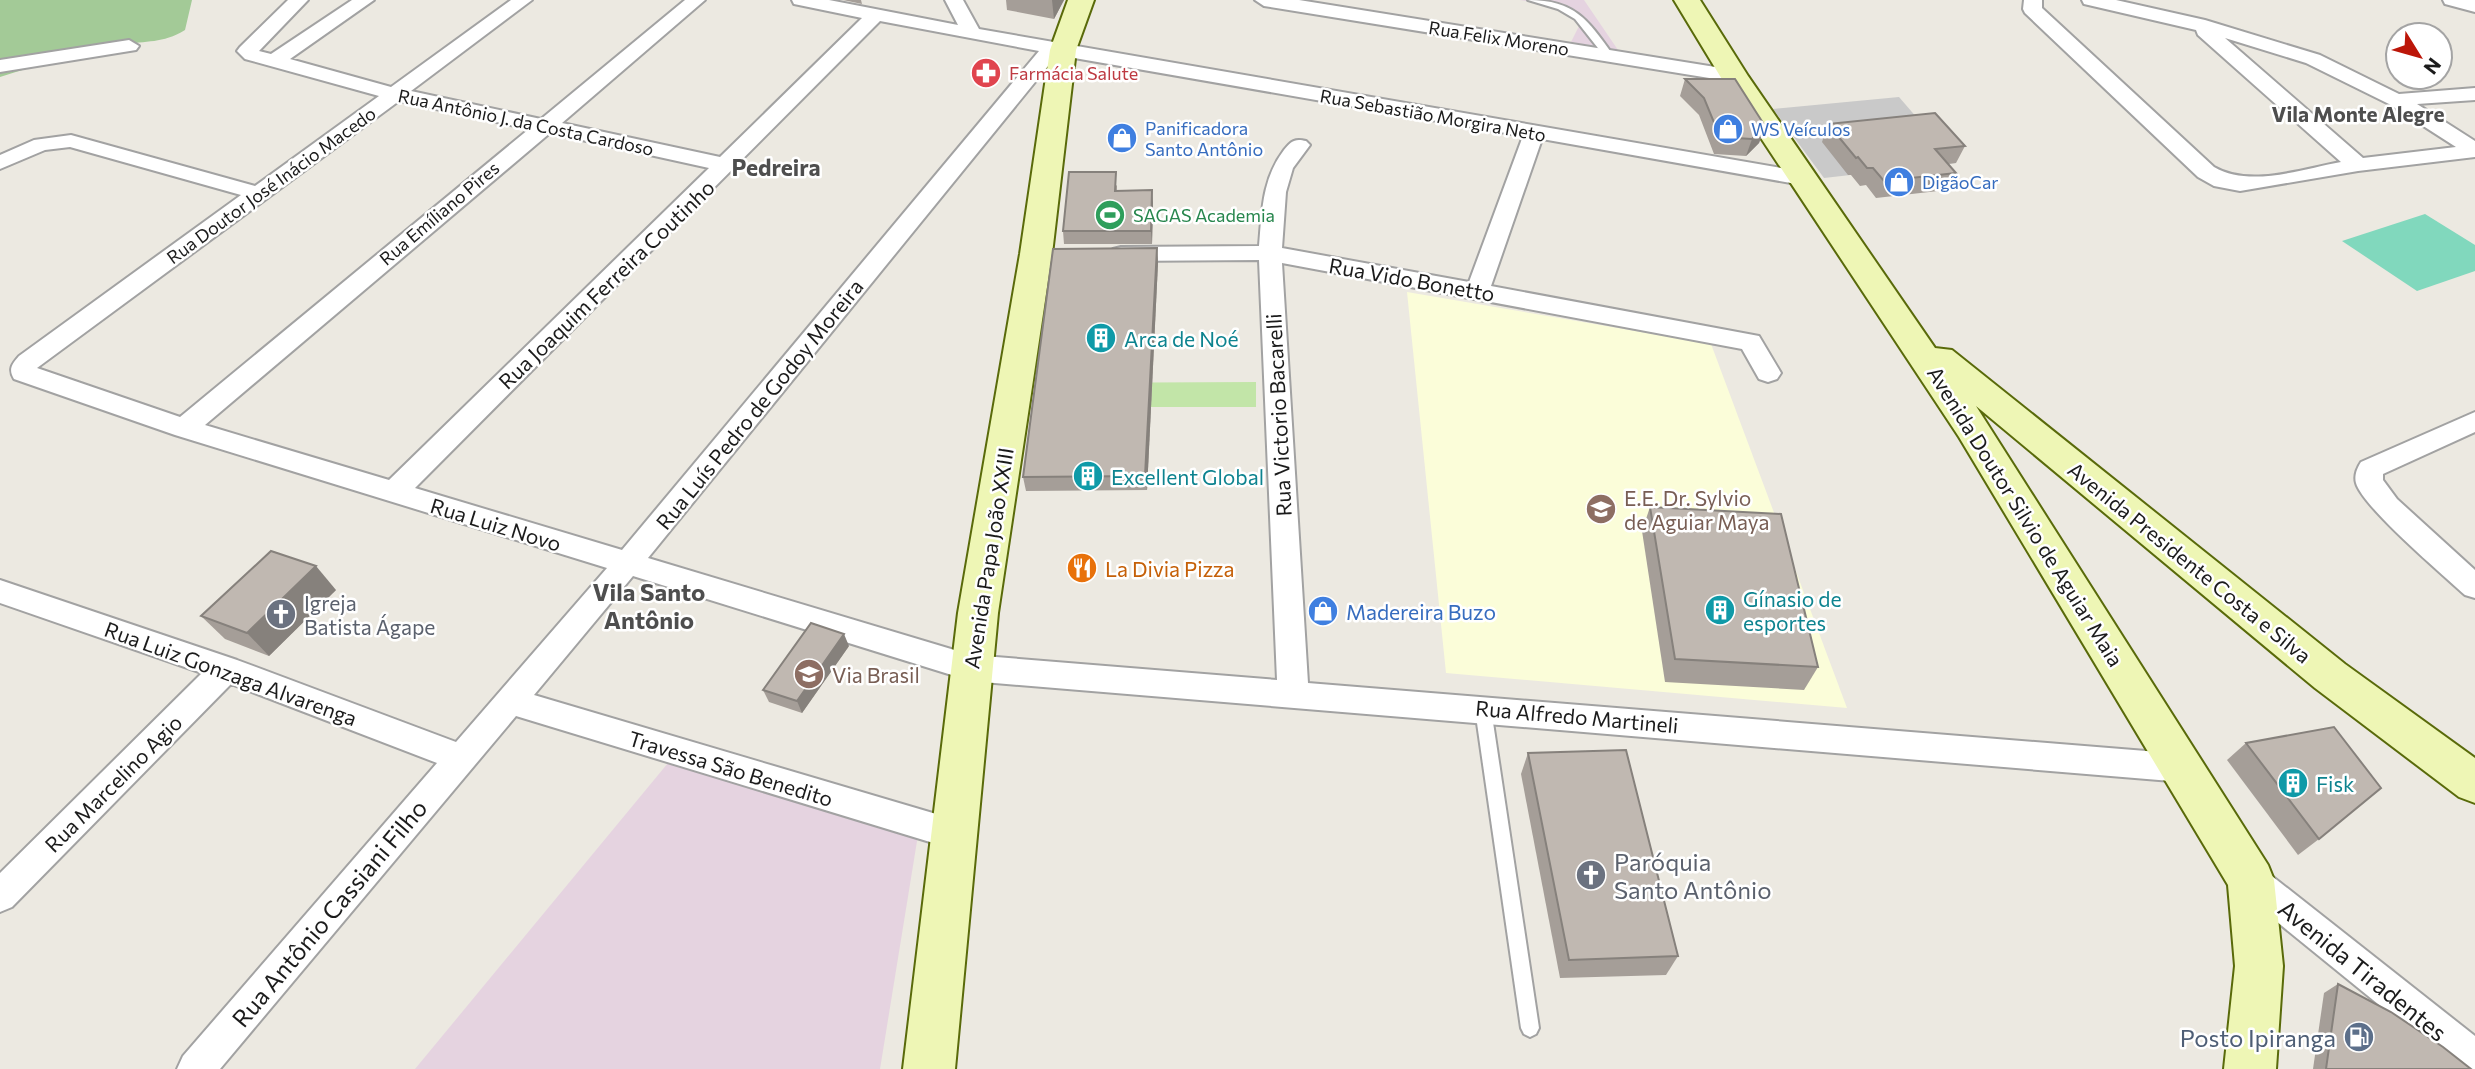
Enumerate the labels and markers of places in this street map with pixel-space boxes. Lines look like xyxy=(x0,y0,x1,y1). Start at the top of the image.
pharmacy icon: Farmácia Salute xyxy=(969,56,1003,90)
place label: Farmácia Salute xyxy=(1009,62,1138,84)
shop icon: WS Veículos xyxy=(1711,112,1745,146)
place label: Panificadora Santo Antônio xyxy=(1145,117,1263,160)
place label: WS Veículos xyxy=(1751,118,1851,140)
shop icon: Panificadora Santo Antônio xyxy=(1105,121,1139,155)
shop icon: DigãoCar xyxy=(1882,165,1916,199)
place label: DigãoCar xyxy=(1922,171,1999,193)
sports icon: SAGAS Academia xyxy=(1093,198,1127,232)
place label: SAGAS Academia xyxy=(1133,204,1275,226)
building icon: Arca de Noé xyxy=(1084,321,1118,355)
place label: Arca de Noé xyxy=(1124,326,1239,351)
building icon: Excellent Global xyxy=(1071,459,1105,493)
place label: Excellent Global xyxy=(1111,464,1264,489)
place label: E.E. Dr. Sylvio de Aguiar Maya xyxy=(1624,485,1769,534)
school or university icon: E.E. Dr. Sylvio de Aguiar Maya xyxy=(1584,492,1618,526)
restaurant icon: La Divia Pizza xyxy=(1065,551,1099,585)
place label: La Divia Pizza xyxy=(1105,556,1235,581)
place label: Gínasio de esportes xyxy=(1743,586,1842,635)
place label: Igreja Batista Ágape xyxy=(304,590,435,639)
building icon: Gínasio de esportes xyxy=(1703,593,1737,627)
shop icon: Madereira Buzo xyxy=(1306,594,1340,628)
church icon: Igreja Batista Ágape xyxy=(264,597,298,631)
place label: Madereira Buzo xyxy=(1346,599,1496,624)
school or university icon: Via Brasil xyxy=(792,657,826,691)
place label: Via Brasil xyxy=(832,662,920,687)
building icon: Fisk xyxy=(2276,766,2310,800)
place label: Fisk xyxy=(2316,771,2354,796)
place label: Paróquia Santo Antônio xyxy=(1614,847,1772,904)
church icon: Paróquia Santo Antônio xyxy=(1574,858,1608,892)
fuel station icon: Posto Ipiranga xyxy=(2342,1020,2376,1054)
place label: Posto Ipiranga xyxy=(2180,1023,2336,1052)

